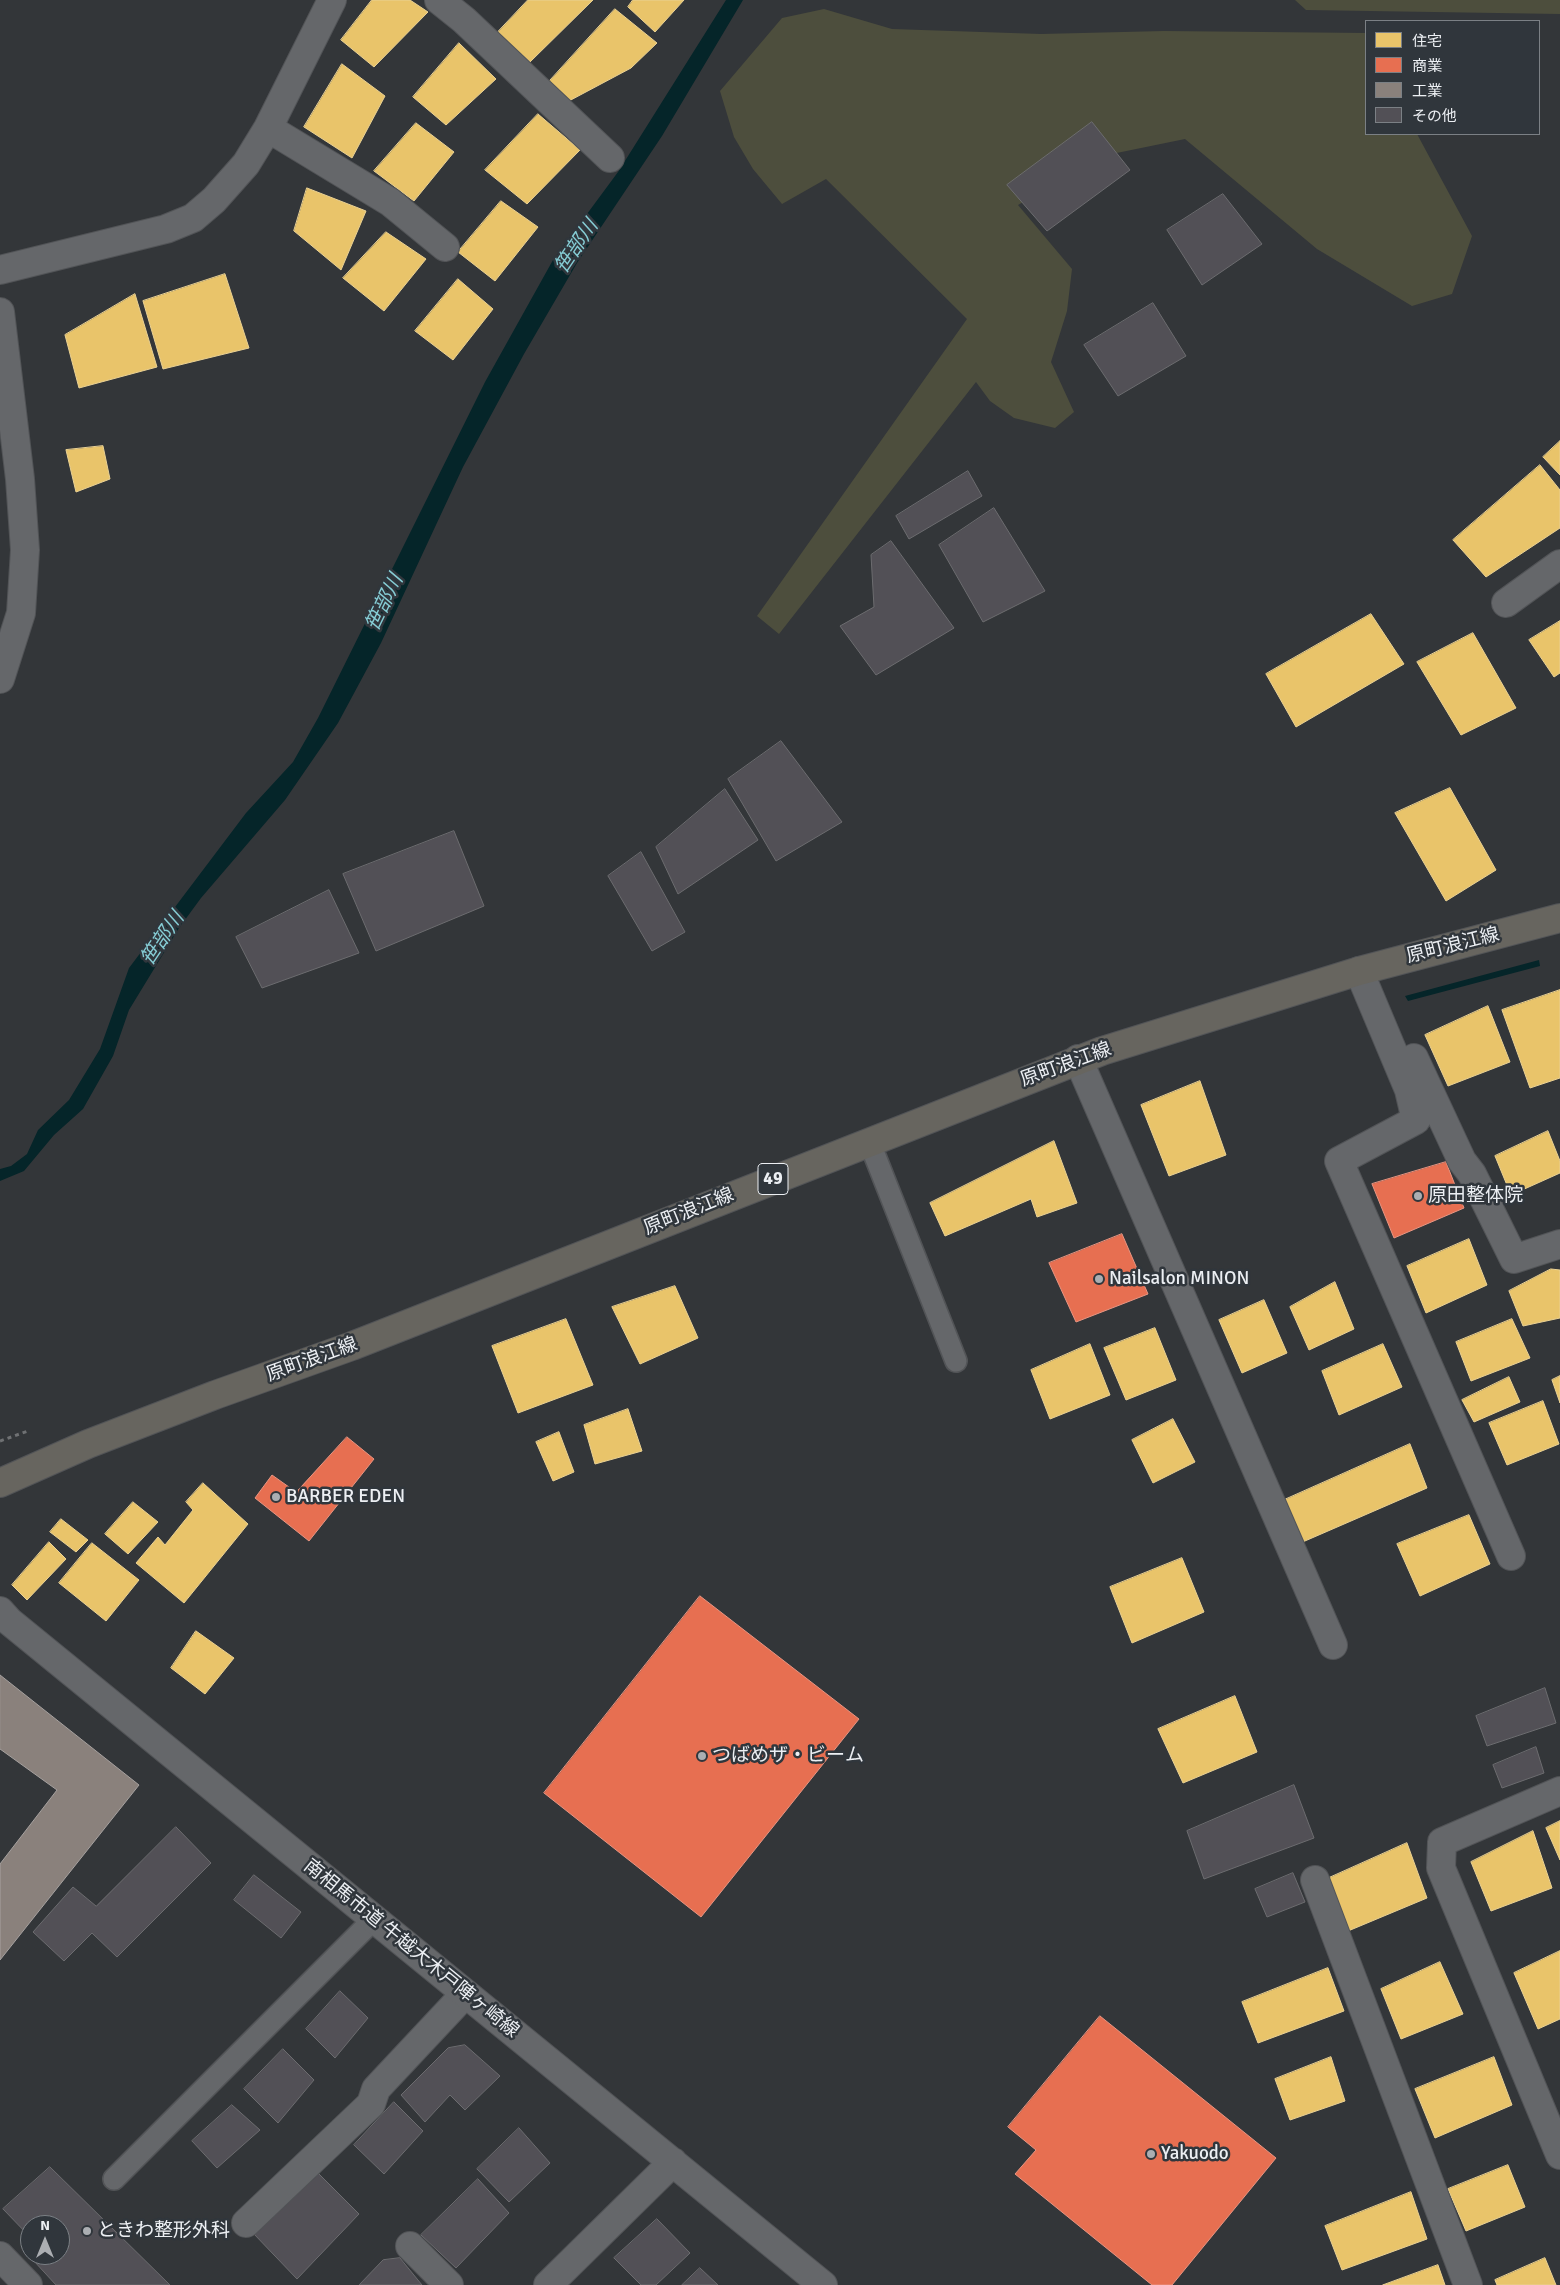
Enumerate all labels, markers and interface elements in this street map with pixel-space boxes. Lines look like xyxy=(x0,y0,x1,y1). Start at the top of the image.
legend xyxy=(1365,20,1540,135)
text: 住宅 xyxy=(1412,32,1442,50)
text: 商業 xyxy=(1412,57,1442,75)
text: 工業 xyxy=(1412,82,1442,100)
text: その他 xyxy=(1412,107,1457,125)
water label: 笹部川 xyxy=(550,215,604,279)
water label: 笹部川 xyxy=(361,571,409,635)
water label: 笹部川 xyxy=(136,907,190,971)
street label: 原町浪江線 xyxy=(1404,923,1502,969)
street label: 原町浪江線 xyxy=(1017,1038,1115,1092)
road number: 49 xyxy=(758,1164,788,1194)
street label: 原町浪江線 xyxy=(641,1184,737,1240)
place label: 原田整体院 xyxy=(1428,1185,1523,1207)
marker: 原田整体院 xyxy=(1412,1190,1424,1202)
place label: Nailsalon MINON xyxy=(1109,1268,1249,1290)
marker: Nailsalon MINON xyxy=(1093,1273,1105,1285)
street label: 原町浪江線 xyxy=(263,1333,361,1387)
place label: BARBER EDEN xyxy=(286,1486,405,1508)
marker: BARBER EDEN xyxy=(270,1491,282,1503)
place label: つばめザ・ビーム xyxy=(712,1745,864,1767)
marker: つばめザ・ビーム xyxy=(696,1750,708,1762)
street label: 南相馬市道 牛越大木戸陣ヶ崎線 xyxy=(299,1855,523,2043)
place label: Yakuodo xyxy=(1161,2143,1229,2165)
marker: Yakuodo xyxy=(1145,2148,1157,2160)
north arrow xyxy=(20,2215,70,2265)
text: N xyxy=(40,2217,50,2234)
place label: ときわ整形外科 xyxy=(97,2220,230,2242)
marker: ときわ整形外科 xyxy=(81,2225,93,2237)

